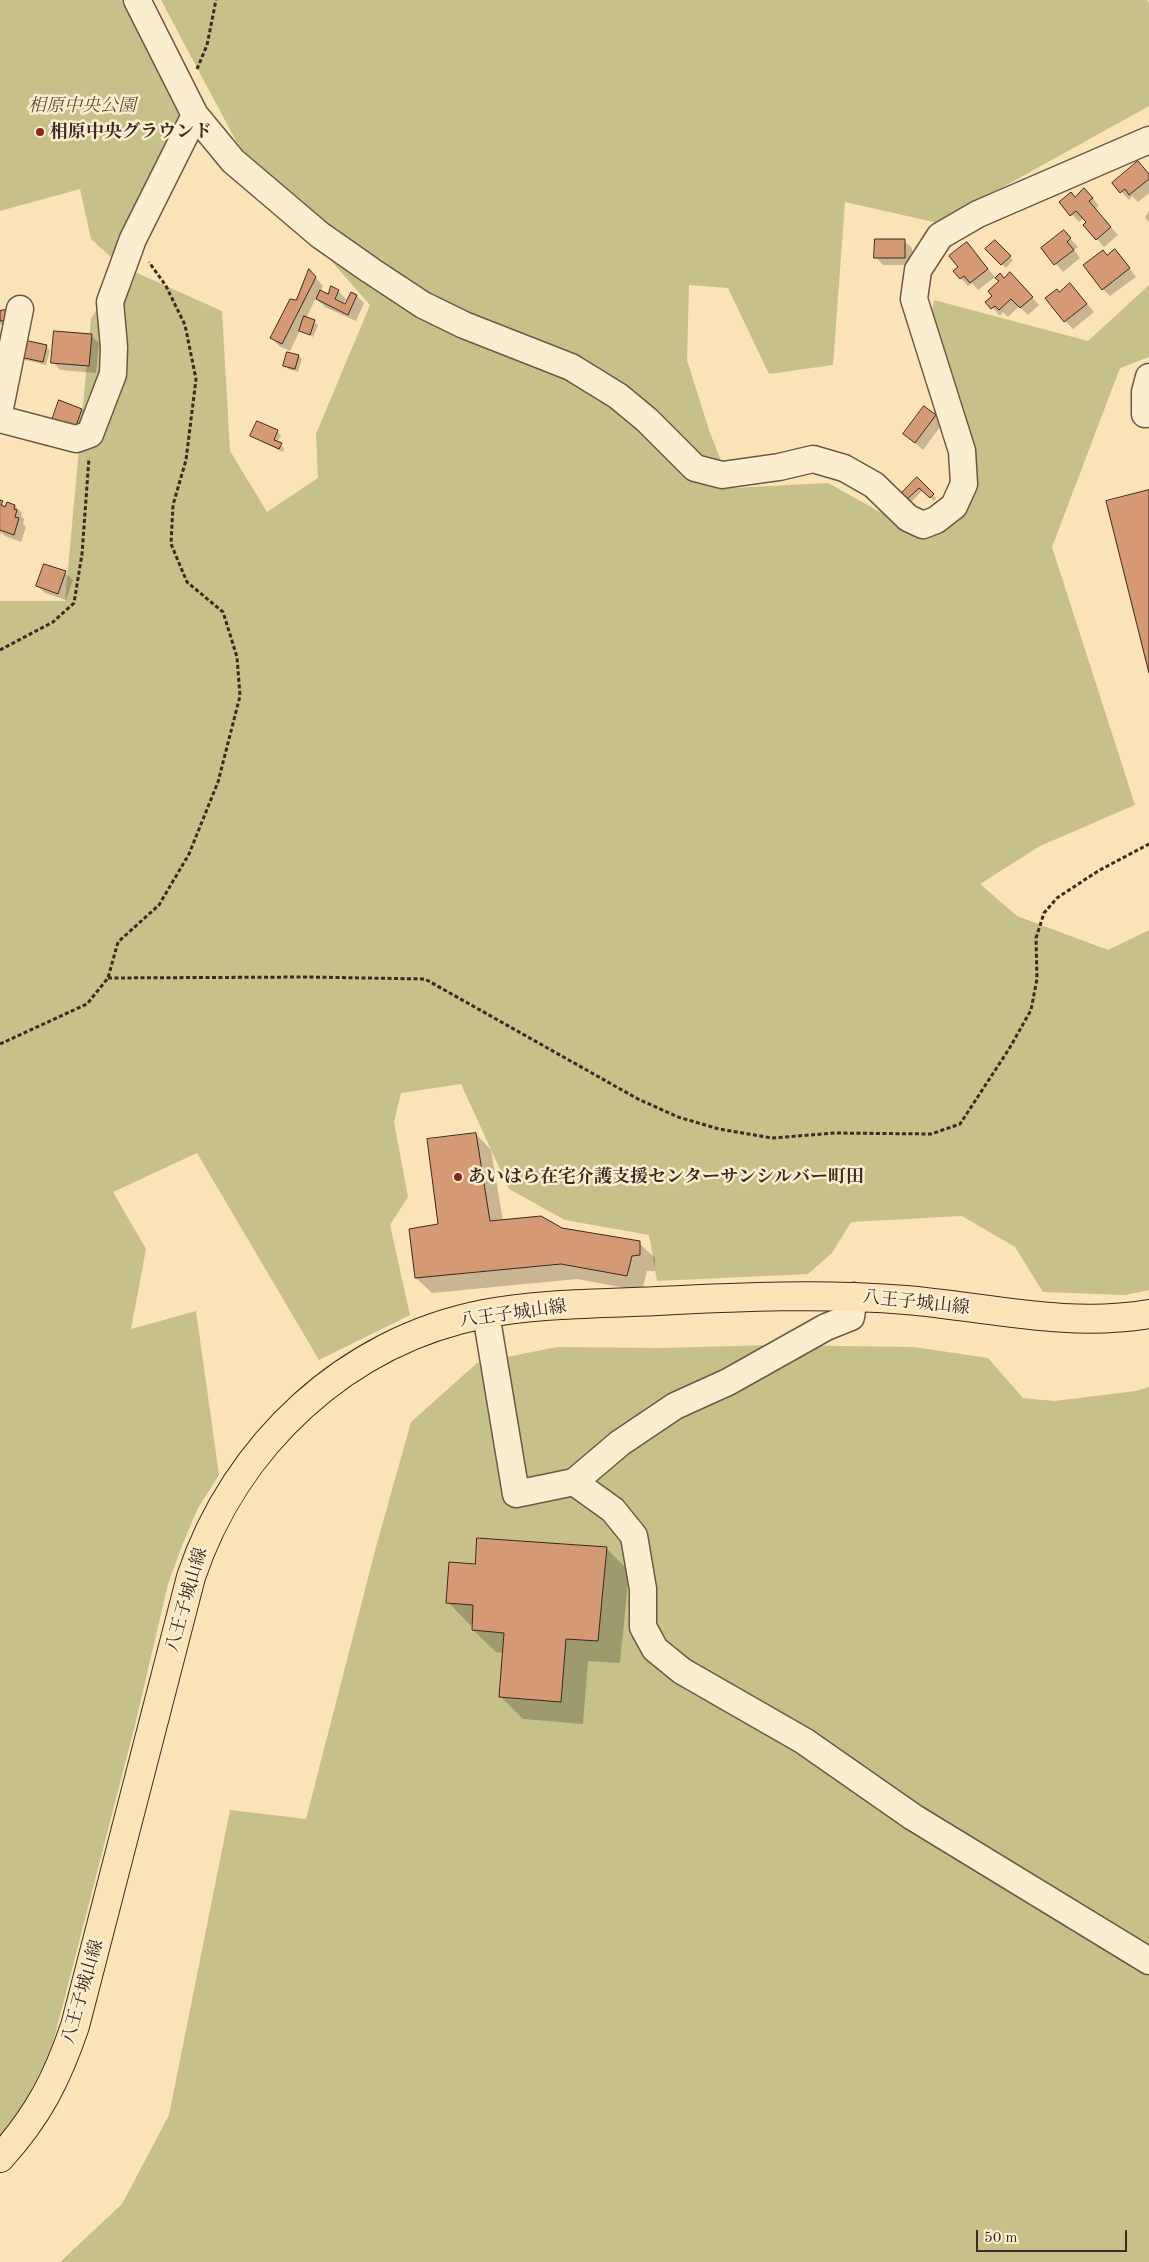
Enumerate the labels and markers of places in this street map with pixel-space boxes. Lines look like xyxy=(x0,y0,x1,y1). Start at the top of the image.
place label: 相原中央グラウンド xyxy=(50,121,212,143)
marker: 相原中央グラウンド xyxy=(34,126,46,138)
place label: あいはら在宅介護支援センターサンシルバー町田 xyxy=(468,1166,864,1188)
marker: あいはら在宅介護支援センターサンシルバー町田 xyxy=(452,1171,464,1183)

